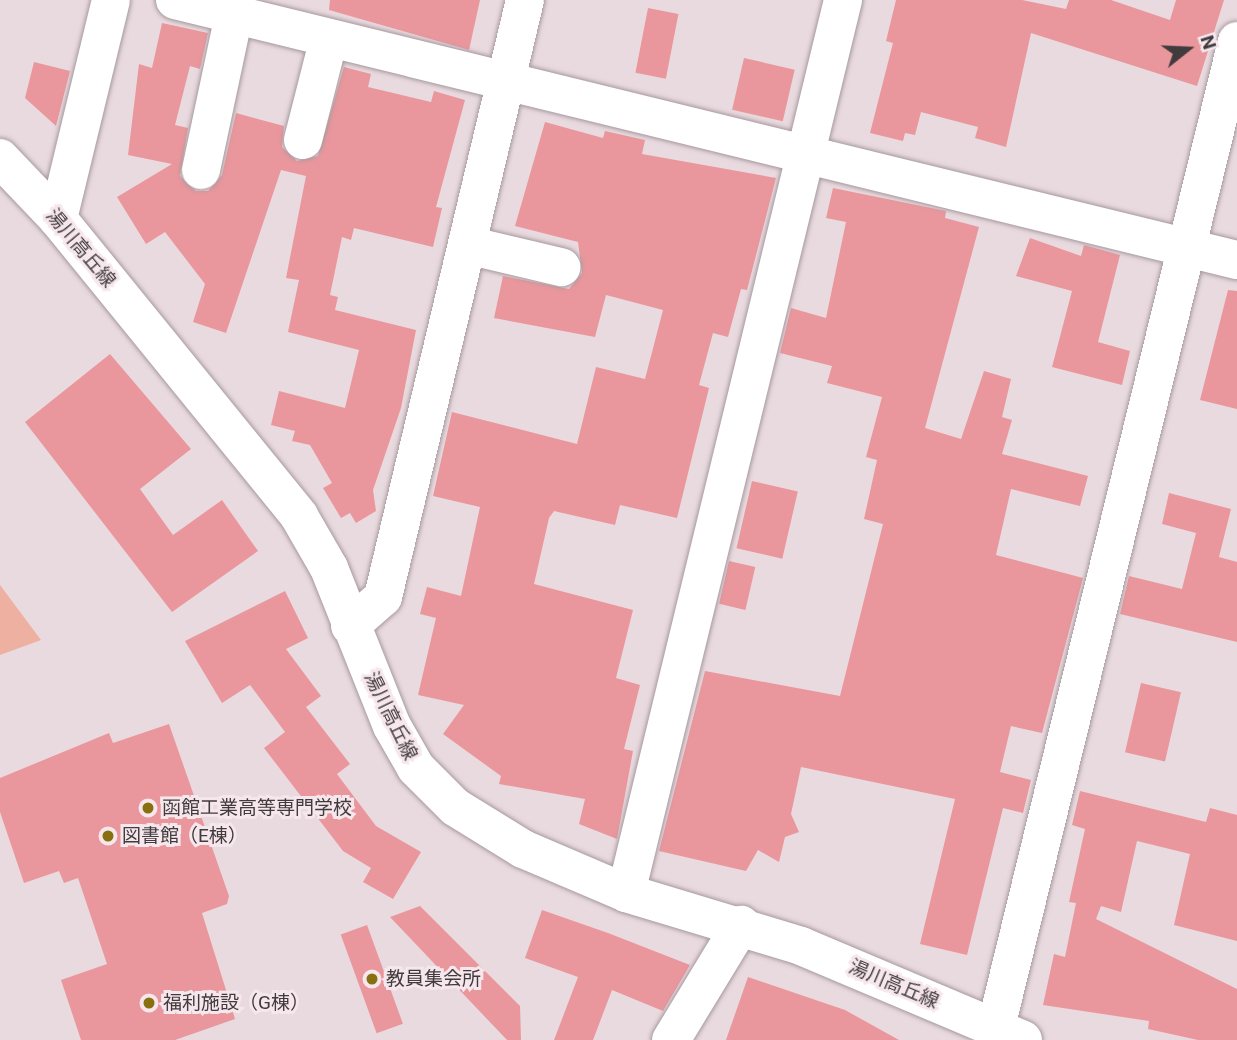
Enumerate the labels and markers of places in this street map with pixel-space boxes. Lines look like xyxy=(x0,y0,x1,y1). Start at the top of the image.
place label: 函館工業高等専門学校 xyxy=(162,797,352,819)
marker: 函館工業高等専門学校 xyxy=(140,800,156,816)
place label: 図書館（E棟） xyxy=(122,825,247,847)
marker: 図書館（E棟） xyxy=(100,828,116,844)
place label: 教員集会所 xyxy=(386,968,481,990)
marker: 教員集会所 xyxy=(364,971,380,987)
place label: 福利施設（G棟） xyxy=(163,992,309,1014)
marker: 福利施設（G棟） xyxy=(141,995,157,1011)

